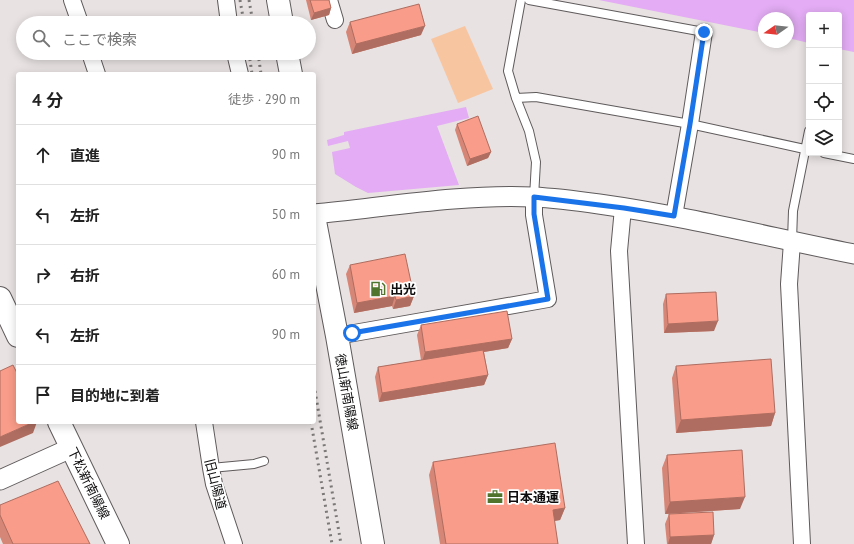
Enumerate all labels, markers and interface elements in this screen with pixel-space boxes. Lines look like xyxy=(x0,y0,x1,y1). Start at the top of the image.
north arrow xyxy=(758,12,794,48)
map controls xyxy=(806,12,842,156)
button: + xyxy=(806,12,842,48)
search box xyxy=(16,16,316,60)
route end xyxy=(695,23,713,41)
icon: search xyxy=(30,27,52,49)
text: ここで検索 xyxy=(62,30,137,49)
button: − xyxy=(806,48,842,84)
button: locate xyxy=(806,84,842,120)
text: 4 分 xyxy=(32,89,63,111)
text: 徒歩 · 290 m xyxy=(228,91,300,108)
button: layers xyxy=(806,120,842,156)
icon: ahead xyxy=(32,144,54,166)
text: 直進 xyxy=(70,146,100,165)
text: 90 m xyxy=(272,146,300,163)
icon: left xyxy=(32,204,54,226)
text: 左折 xyxy=(70,206,100,225)
text: 50 m xyxy=(272,206,300,223)
icon: right xyxy=(32,264,54,286)
text: 右折 xyxy=(70,266,100,285)
text: 60 m xyxy=(272,266,300,283)
fuel station icon: 出光 xyxy=(369,280,387,298)
place label: 出光 xyxy=(390,281,416,298)
icon: left xyxy=(32,324,54,346)
route start xyxy=(343,324,361,342)
text: 左折 xyxy=(70,326,100,345)
text: 90 m xyxy=(272,326,300,343)
street label: 徳山新南陽線 xyxy=(331,352,362,432)
icon: arrive xyxy=(32,384,54,406)
text: 目的地に到着 xyxy=(70,386,160,405)
street label: 下松新南陽線 xyxy=(64,444,113,522)
street label: 旧山陽道 xyxy=(201,457,230,511)
office icon: 日本通運 xyxy=(486,488,504,506)
place label: 日本通運 xyxy=(507,489,559,506)

